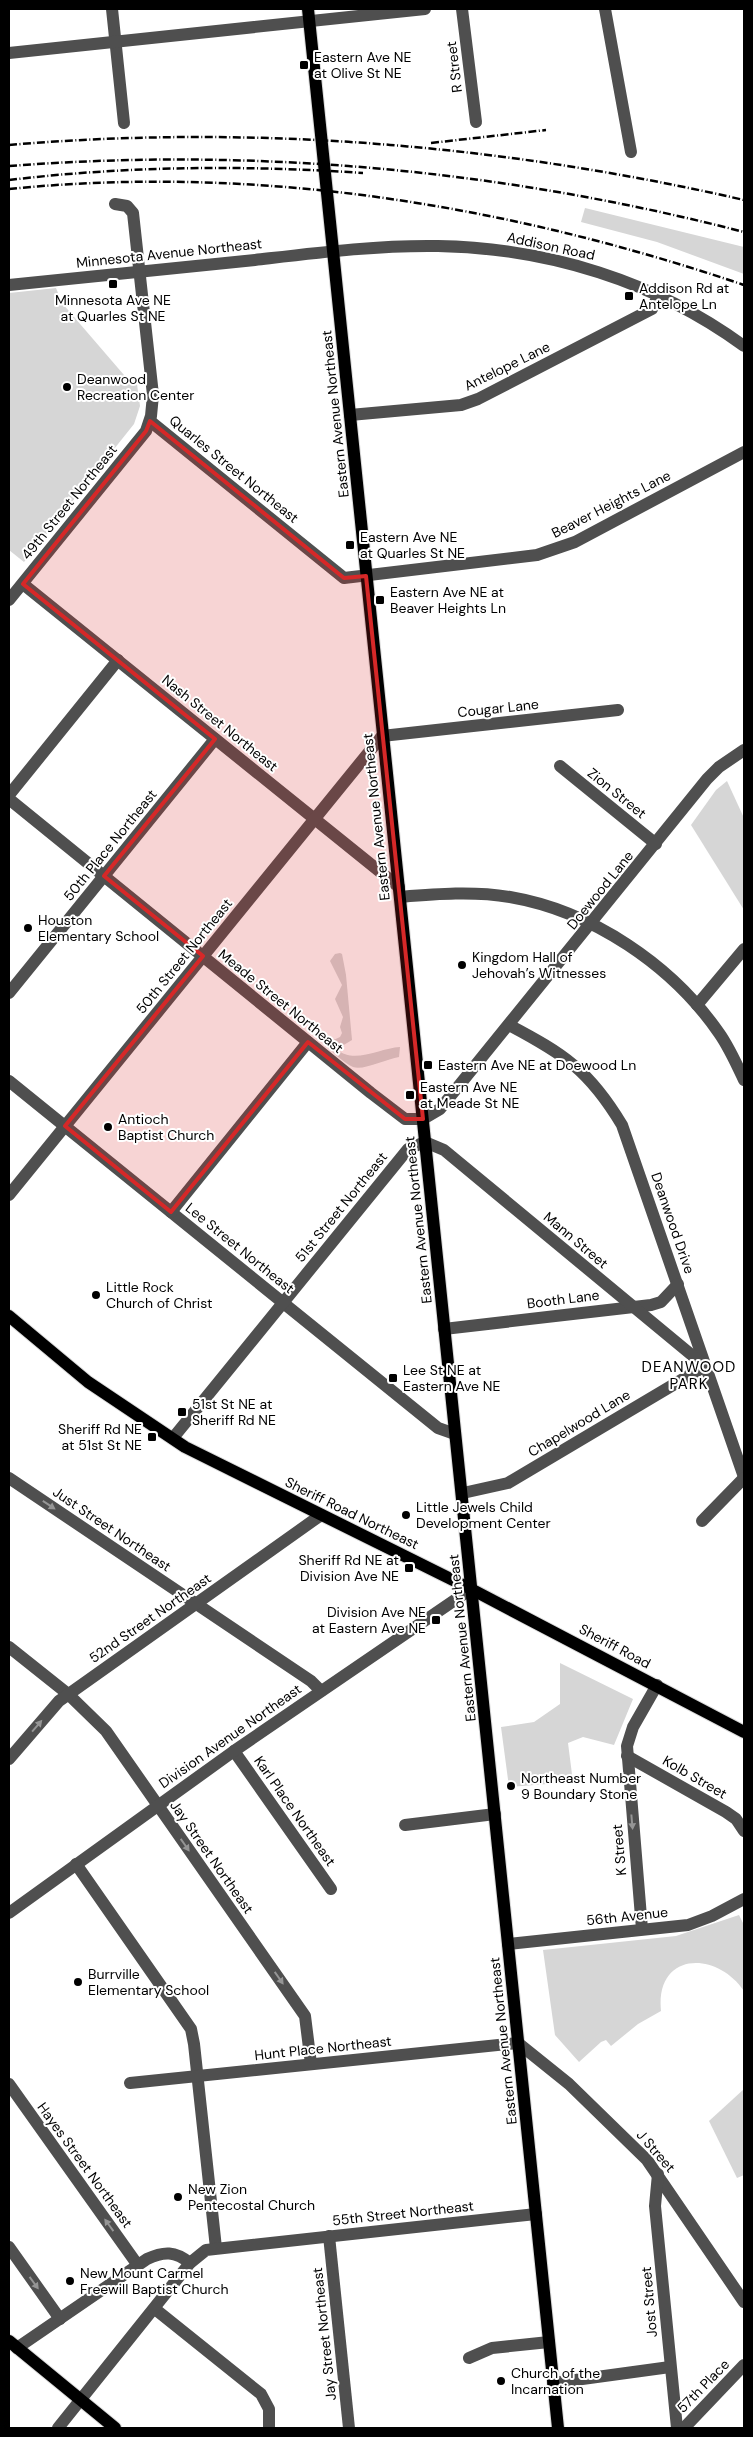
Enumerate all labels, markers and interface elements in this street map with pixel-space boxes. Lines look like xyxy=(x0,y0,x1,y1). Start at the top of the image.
street label: R Street xyxy=(442,40,466,94)
place label: Eastern Ave NE at Olive St NE xyxy=(314,48,411,82)
marker: Eastern Ave NE at Olive St NE xyxy=(298,59,310,71)
street label: Addison Road xyxy=(505,228,597,264)
street label: Minnesota Avenue Northeast xyxy=(75,234,263,272)
marker: Minnesota Ave NE at Quarles St NE xyxy=(107,278,119,290)
place label: Addison Rd at Antelope Ln xyxy=(639,279,729,313)
marker: Addison Rd at Antelope Ln xyxy=(623,290,635,302)
place label: Minnesota Ave NE at Quarles St NE xyxy=(55,291,171,325)
street label: Eastern Avenue Northeast xyxy=(317,329,353,499)
street label: Antelope Lane xyxy=(461,337,553,395)
place label: Deanwood Recreation Center xyxy=(77,370,195,404)
marker: Deanwood Recreation Center xyxy=(61,381,73,393)
street label: Quarles Street Northeast xyxy=(166,411,302,527)
street label: 49th Street Northeast xyxy=(17,441,121,563)
street label: Beaver Heights Lane xyxy=(548,466,674,542)
place label: Eastern Ave NE at Quarles St NE xyxy=(360,528,465,562)
marker: Eastern Ave NE at Quarles St NE xyxy=(344,539,356,551)
place label: Eastern Ave NE at Beaver Heights Ln xyxy=(390,583,506,617)
marker: Eastern Ave NE at Beaver Heights Ln xyxy=(374,594,386,606)
street label: Nash Street Northeast xyxy=(158,671,282,775)
street label: Cougar Lane xyxy=(456,695,540,721)
street label: Eastern Avenue Northeast xyxy=(358,732,394,902)
street label: Zion Street xyxy=(584,764,650,822)
street label: 50th Place Northeast xyxy=(59,786,161,904)
street label: Doewood Lane xyxy=(563,847,637,933)
street label: 50th Street Northeast xyxy=(132,895,236,1017)
place label: Houston Elementary School xyxy=(38,911,159,945)
marker: Houston Elementary School xyxy=(22,922,34,934)
street label: Meade Street Northeast xyxy=(215,945,347,1057)
place label: Kingdom Hall of Jehovah’s Witnesses xyxy=(472,948,606,982)
marker: Kingdom Hall of Jehovah’s Witnesses xyxy=(456,959,468,971)
place label: Eastern Ave NE at Doewood Ln xyxy=(438,1056,636,1074)
marker: Eastern Ave NE at Doewood Ln xyxy=(422,1059,434,1071)
place label: Eastern Ave NE at Meade St NE xyxy=(420,1078,519,1112)
marker: Eastern Ave NE at Meade St NE xyxy=(404,1089,416,1101)
place label: Antioch Baptist Church xyxy=(118,1110,214,1144)
marker: Antioch Baptist Church xyxy=(102,1121,114,1133)
street label: Eastern Avenue Northeast xyxy=(400,1135,436,1305)
street label: 51st Street Northeast xyxy=(291,1148,391,1266)
street label: Deanwood Drive xyxy=(647,1170,699,1276)
street label: Lee Street Northeast xyxy=(182,1199,298,1297)
street label: Mann Street xyxy=(540,1208,612,1272)
place label: Little Rock Church of Christ xyxy=(106,1278,212,1312)
street label: Booth Lane xyxy=(526,1286,600,1312)
marker: Little Rock Church of Christ xyxy=(90,1289,102,1301)
district label: DEANWOOD PARK xyxy=(642,1357,736,1394)
place label: Lee St NE at Eastern Ave NE xyxy=(403,1361,500,1395)
marker: Lee St NE at Eastern Ave NE xyxy=(387,1372,399,1384)
street label: Chapelwood Lane xyxy=(525,1385,633,1461)
place label: 51st St NE at Sheriff Rd NE xyxy=(192,1395,276,1429)
marker: 51st St NE at Sheriff Rd NE xyxy=(176,1406,188,1418)
place label: Sheriff Rd NE at 51st St NE xyxy=(58,1420,142,1454)
marker: Sheriff Rd NE at 51st St NE xyxy=(146,1431,158,1443)
street label: Sheriff Road Northeast xyxy=(282,1473,422,1553)
street label: Just Street Northeast xyxy=(49,1483,175,1575)
place label: Little Jewels Child Development Center xyxy=(416,1498,551,1532)
one-way arrow xyxy=(43,1501,56,1510)
marker: Little Jewels Child Development Center xyxy=(400,1509,412,1521)
place label: Sheriff Rd NE at Division Ave NE xyxy=(298,1551,399,1585)
street label: Eastern Avenue Northeast xyxy=(444,1553,480,1723)
marker: Sheriff Rd NE at Division Ave NE xyxy=(403,1562,415,1574)
street label: 52nd Street Northeast xyxy=(86,1569,214,1667)
place label: Division Ave NE at Eastern Ave NE xyxy=(312,1603,426,1637)
marker: Division Ave NE at Eastern Ave NE xyxy=(430,1614,442,1626)
street label: Sheriff Road xyxy=(576,1620,654,1672)
street label: Division Avenue Northeast xyxy=(155,1680,305,1792)
one-way arrow xyxy=(32,1720,43,1733)
street label: Kolb Street xyxy=(660,1751,730,1803)
street label: Karl Place Northeast xyxy=(250,1752,340,1870)
place label: Northeast Number 9 Boundary Stone xyxy=(521,1769,641,1803)
marker: Northeast Number 9 Boundary Stone xyxy=(505,1780,517,1792)
street label: Jay Street Northeast xyxy=(166,1797,258,1917)
one-way arrow xyxy=(628,1814,636,1830)
street label: K Street xyxy=(608,1824,630,1876)
one-way arrow xyxy=(180,1839,190,1852)
street label: 56th Avenue xyxy=(585,1903,669,1929)
street label: Eastern Avenue Northeast xyxy=(485,1956,521,2126)
place label: Burrville Elementary School xyxy=(88,1965,209,1999)
one-way arrow xyxy=(274,1971,284,1985)
marker: Burrville Elementary School xyxy=(72,1976,84,1988)
street label: Hunt Place Northeast xyxy=(254,2032,392,2064)
street label: Hayes Street Northeast xyxy=(33,2099,137,2231)
street label: J Street xyxy=(633,2126,679,2176)
place label: New Zion Pentecostal Church xyxy=(188,2180,315,2214)
marker: New Zion Pentecostal Church xyxy=(172,2191,184,2203)
street label: 55th Street Northeast xyxy=(331,2197,475,2229)
one-way arrow xyxy=(104,2218,114,2231)
place label: New Mount Carmel Freewill Baptist Church xyxy=(80,2264,228,2298)
street label: Jost Street xyxy=(637,2266,661,2338)
street label: Jay Street Northeast xyxy=(308,2267,340,2401)
marker: New Mount Carmel Freewill Baptist Church xyxy=(64,2275,76,2287)
one-way arrow xyxy=(29,2276,39,2290)
street label: 57th Place xyxy=(673,2355,733,2417)
place label: Church of the Incarnation xyxy=(511,2364,600,2398)
marker: Church of the Incarnation xyxy=(495,2375,507,2387)

